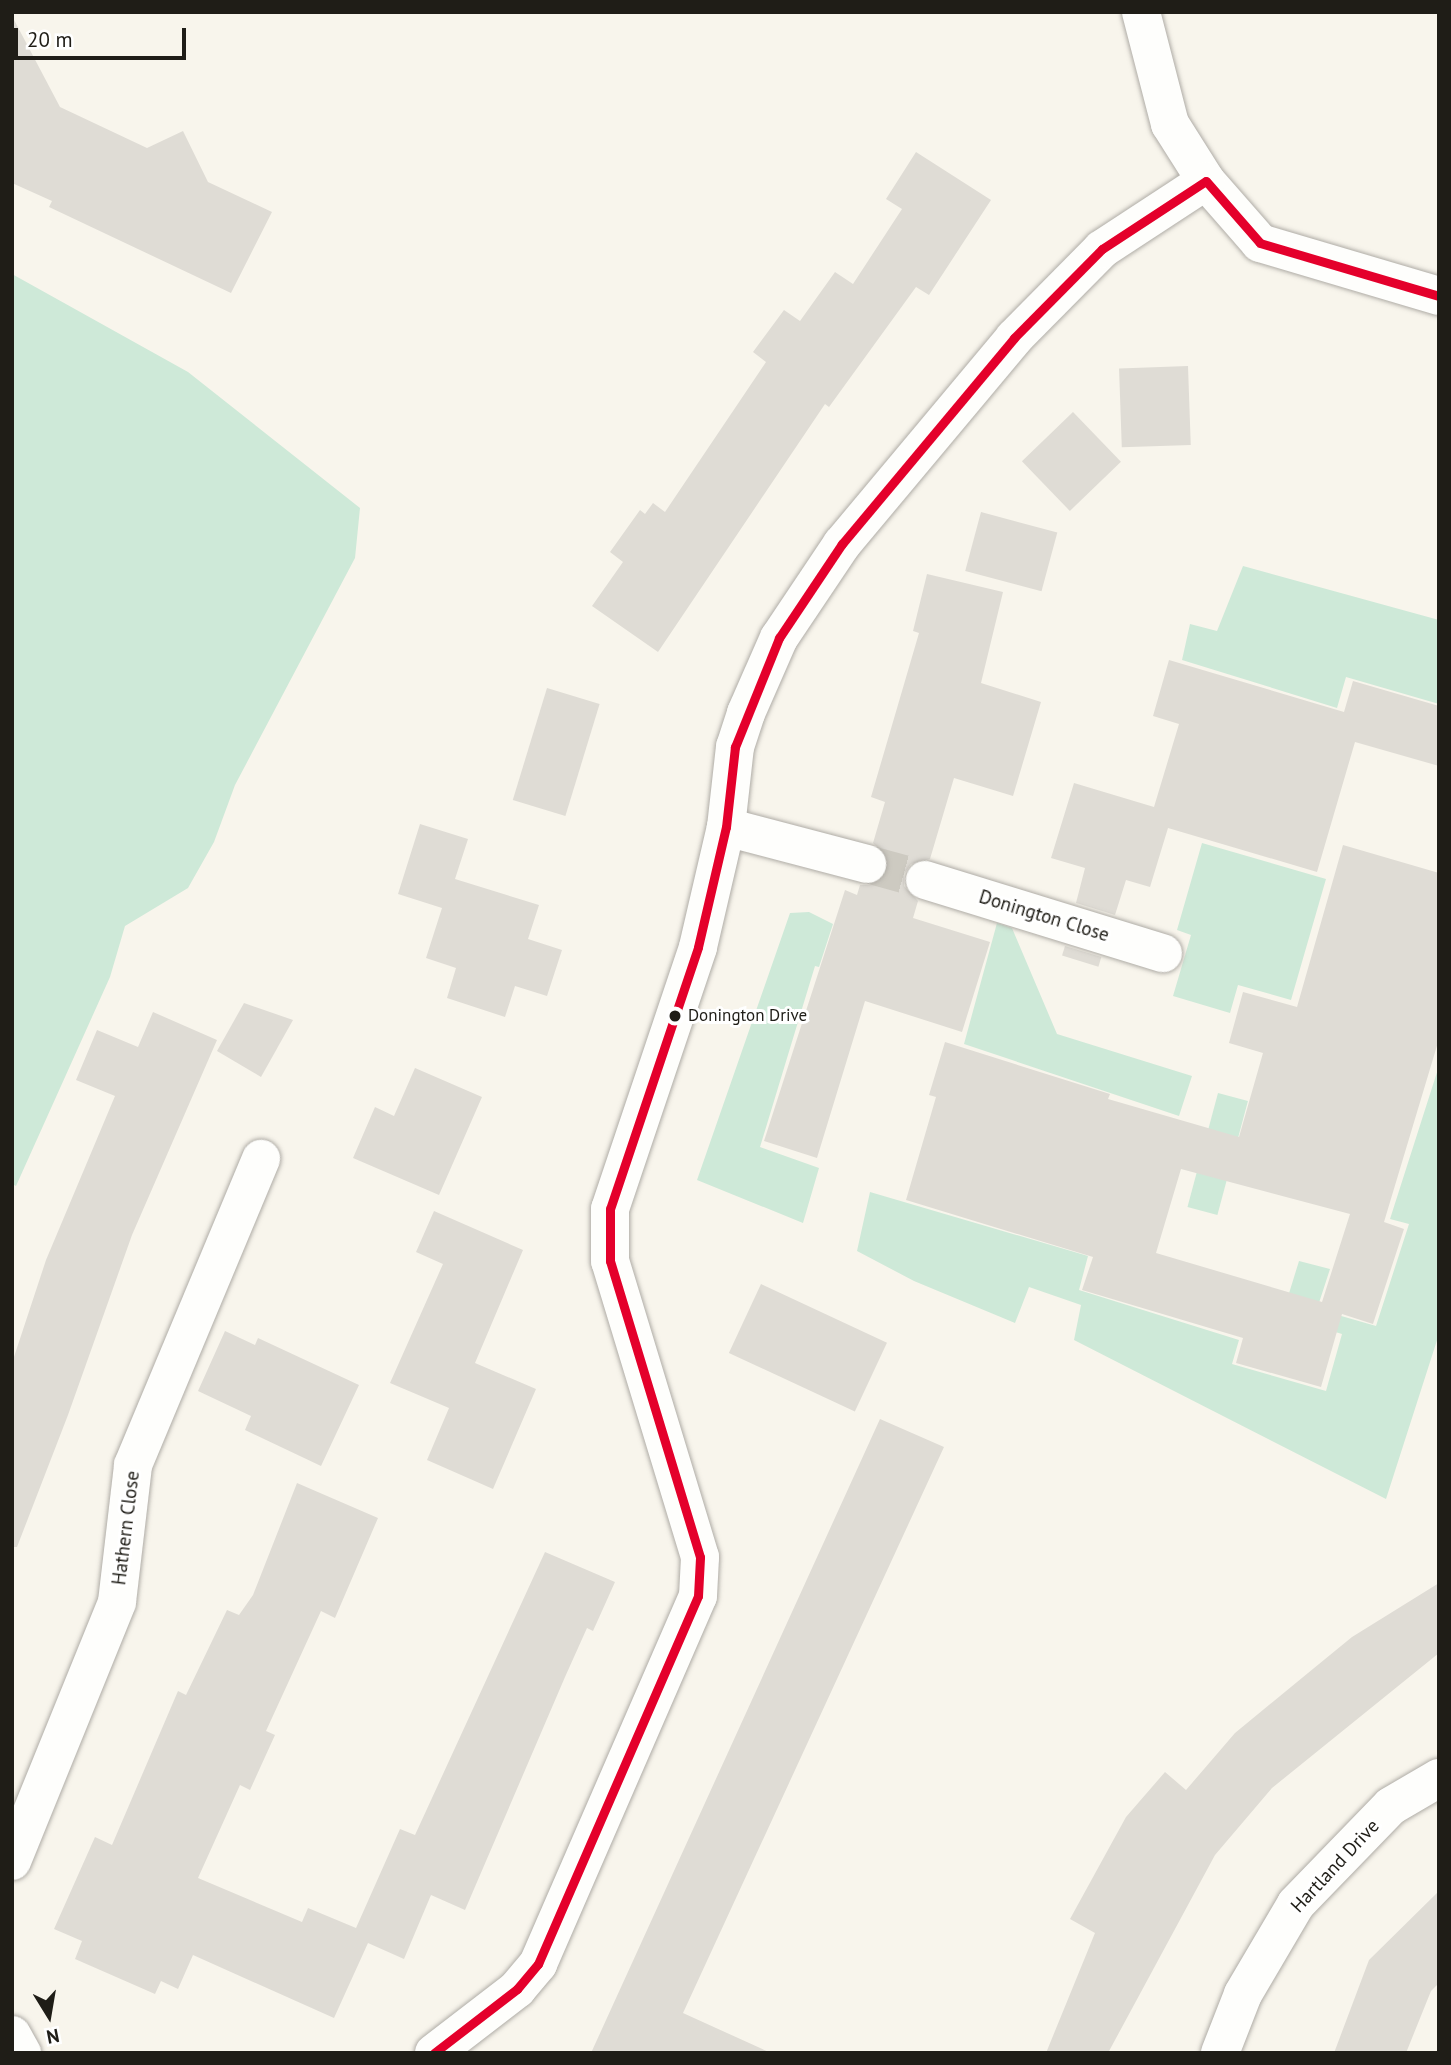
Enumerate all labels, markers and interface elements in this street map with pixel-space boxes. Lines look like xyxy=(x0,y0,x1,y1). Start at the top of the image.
scale bar xyxy=(18,14,189,58)
text: 20 m xyxy=(27,26,73,53)
street label: Donington Close xyxy=(976,885,1112,947)
place label: Donington Drive xyxy=(688,1006,807,1026)
marker: Donington Drive xyxy=(668,1009,682,1023)
street label: Hathern Close xyxy=(108,1470,144,1586)
street label: Hartland Drive xyxy=(1286,1815,1384,1917)
north arrow xyxy=(14,1981,84,2051)
text: N xyxy=(45,2024,61,2050)

